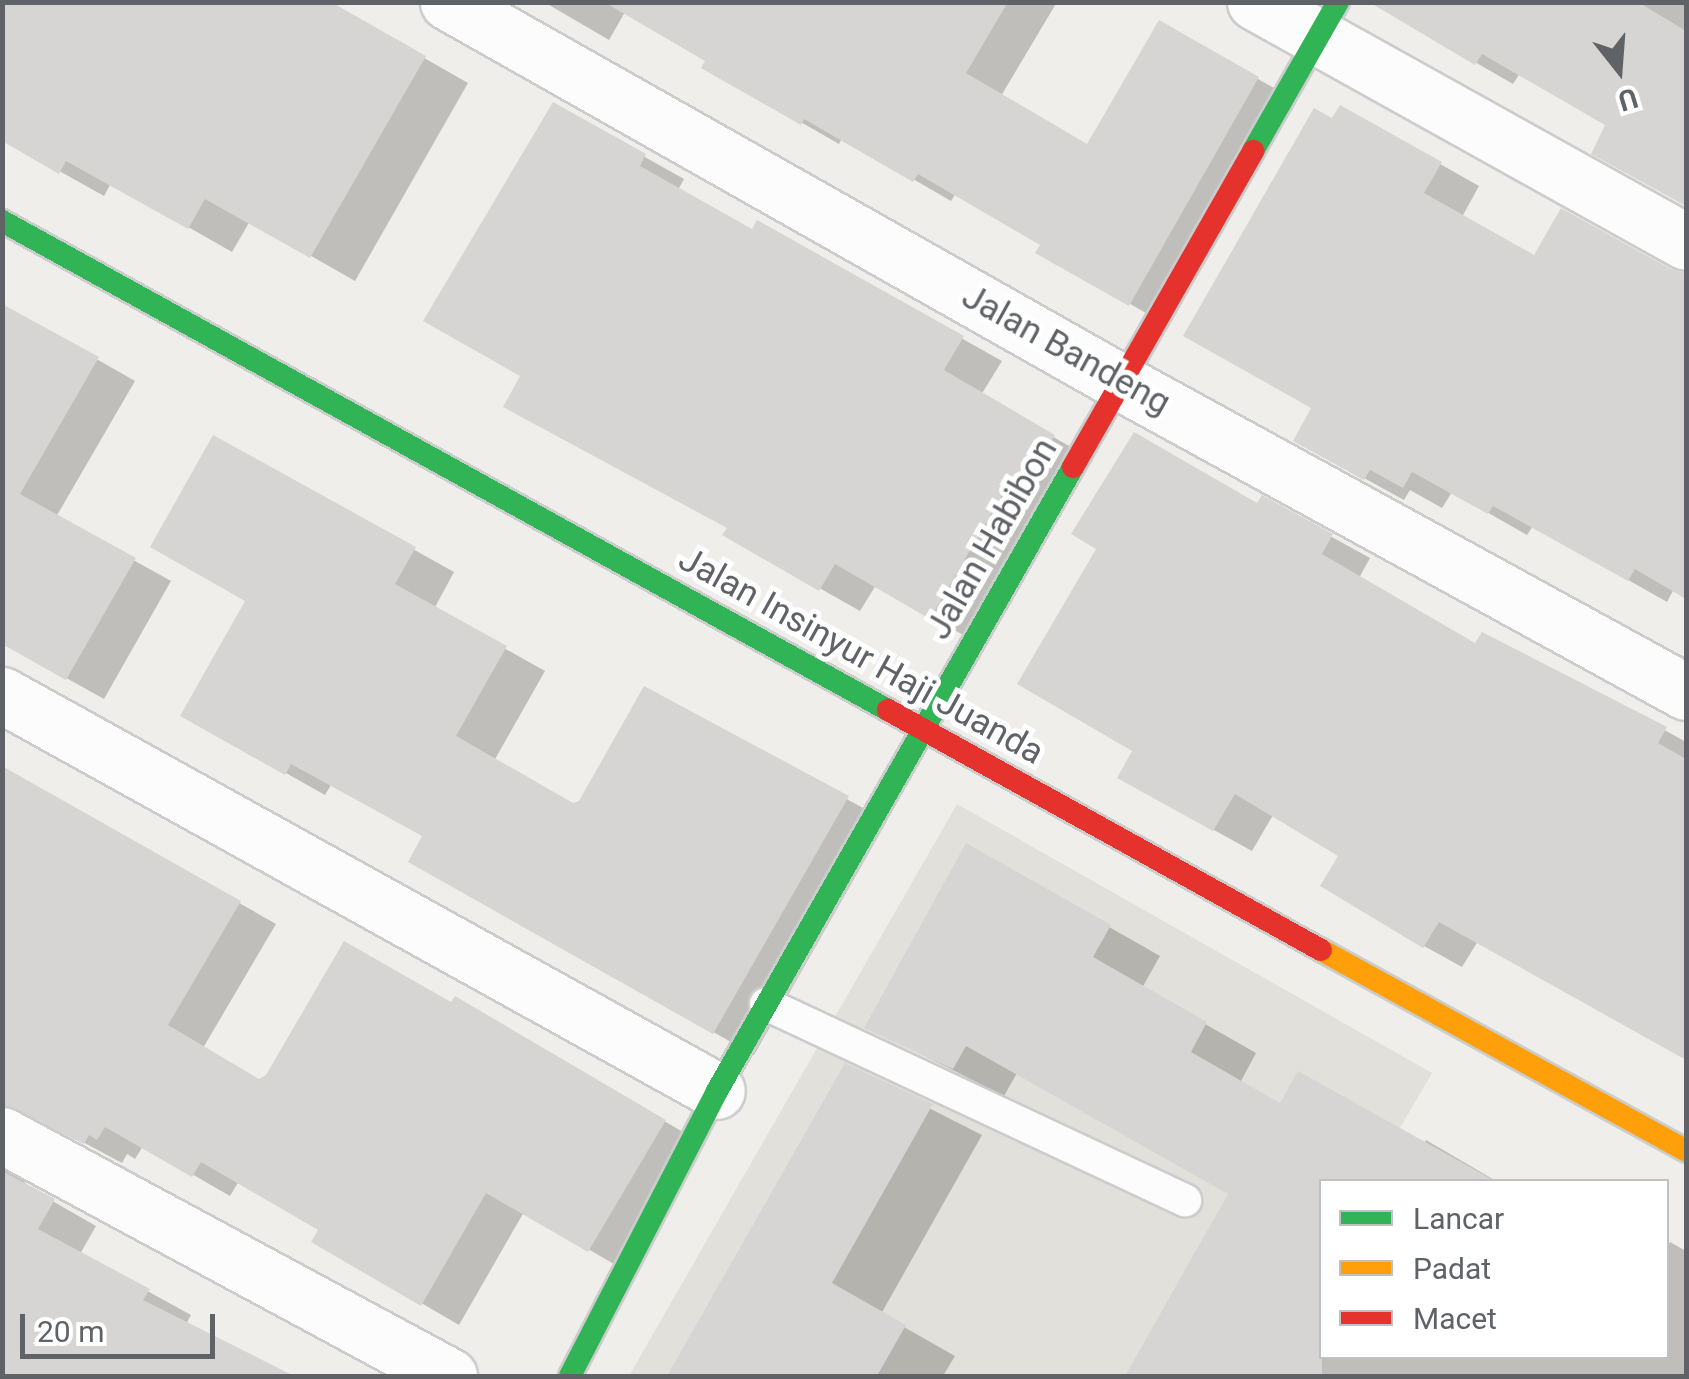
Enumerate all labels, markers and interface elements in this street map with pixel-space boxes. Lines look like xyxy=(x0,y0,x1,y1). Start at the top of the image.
north arrow xyxy=(1569,20,1669,120)
text: U xyxy=(1614,81,1642,118)
street label: Jalan Bandeng xyxy=(955,276,1177,424)
street label: Jalan Habibon xyxy=(918,431,1066,647)
street label: Jalan Insinyur Haji Juanda xyxy=(671,538,1051,774)
legend xyxy=(1319,1179,1669,1359)
text: Lancar xyxy=(1413,1201,1504,1236)
text: Padat xyxy=(1413,1251,1491,1286)
scale bar xyxy=(25,1294,220,1356)
text: Macet xyxy=(1413,1301,1497,1336)
text: 20 m xyxy=(37,1314,104,1349)

